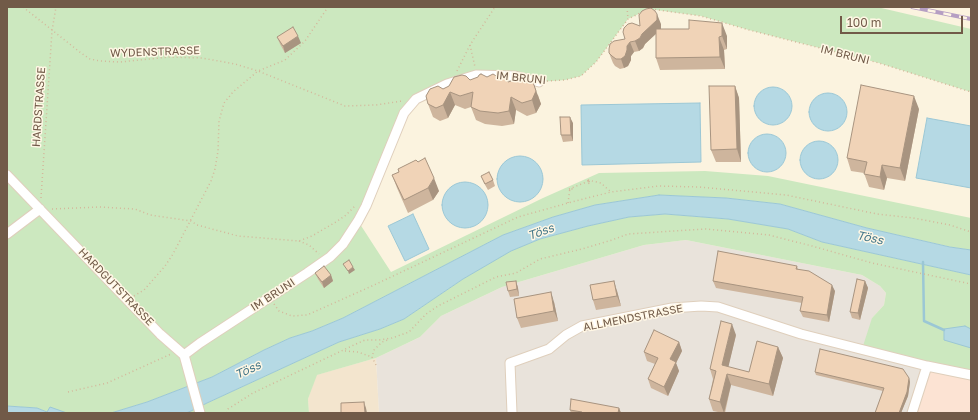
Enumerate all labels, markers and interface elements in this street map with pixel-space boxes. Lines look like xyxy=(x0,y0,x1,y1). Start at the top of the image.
scale bar xyxy=(842,8,965,34)
text: 100 m xyxy=(847,15,881,30)
street label: IM BRUNI xyxy=(819,43,871,67)
street label: WYDENSTRASSE xyxy=(110,44,200,60)
street label: HARDSTRASSE xyxy=(30,67,48,147)
street label: IM BRUNI xyxy=(495,69,547,87)
water label: Töss xyxy=(526,221,556,243)
water label: Töss xyxy=(855,228,885,248)
street label: HARDGUTSTRASSE xyxy=(76,245,156,329)
street label: IM BRUNI xyxy=(248,276,298,314)
street label: ALLMENDSTRASSE xyxy=(582,302,684,334)
water label: Töss xyxy=(233,358,263,382)

